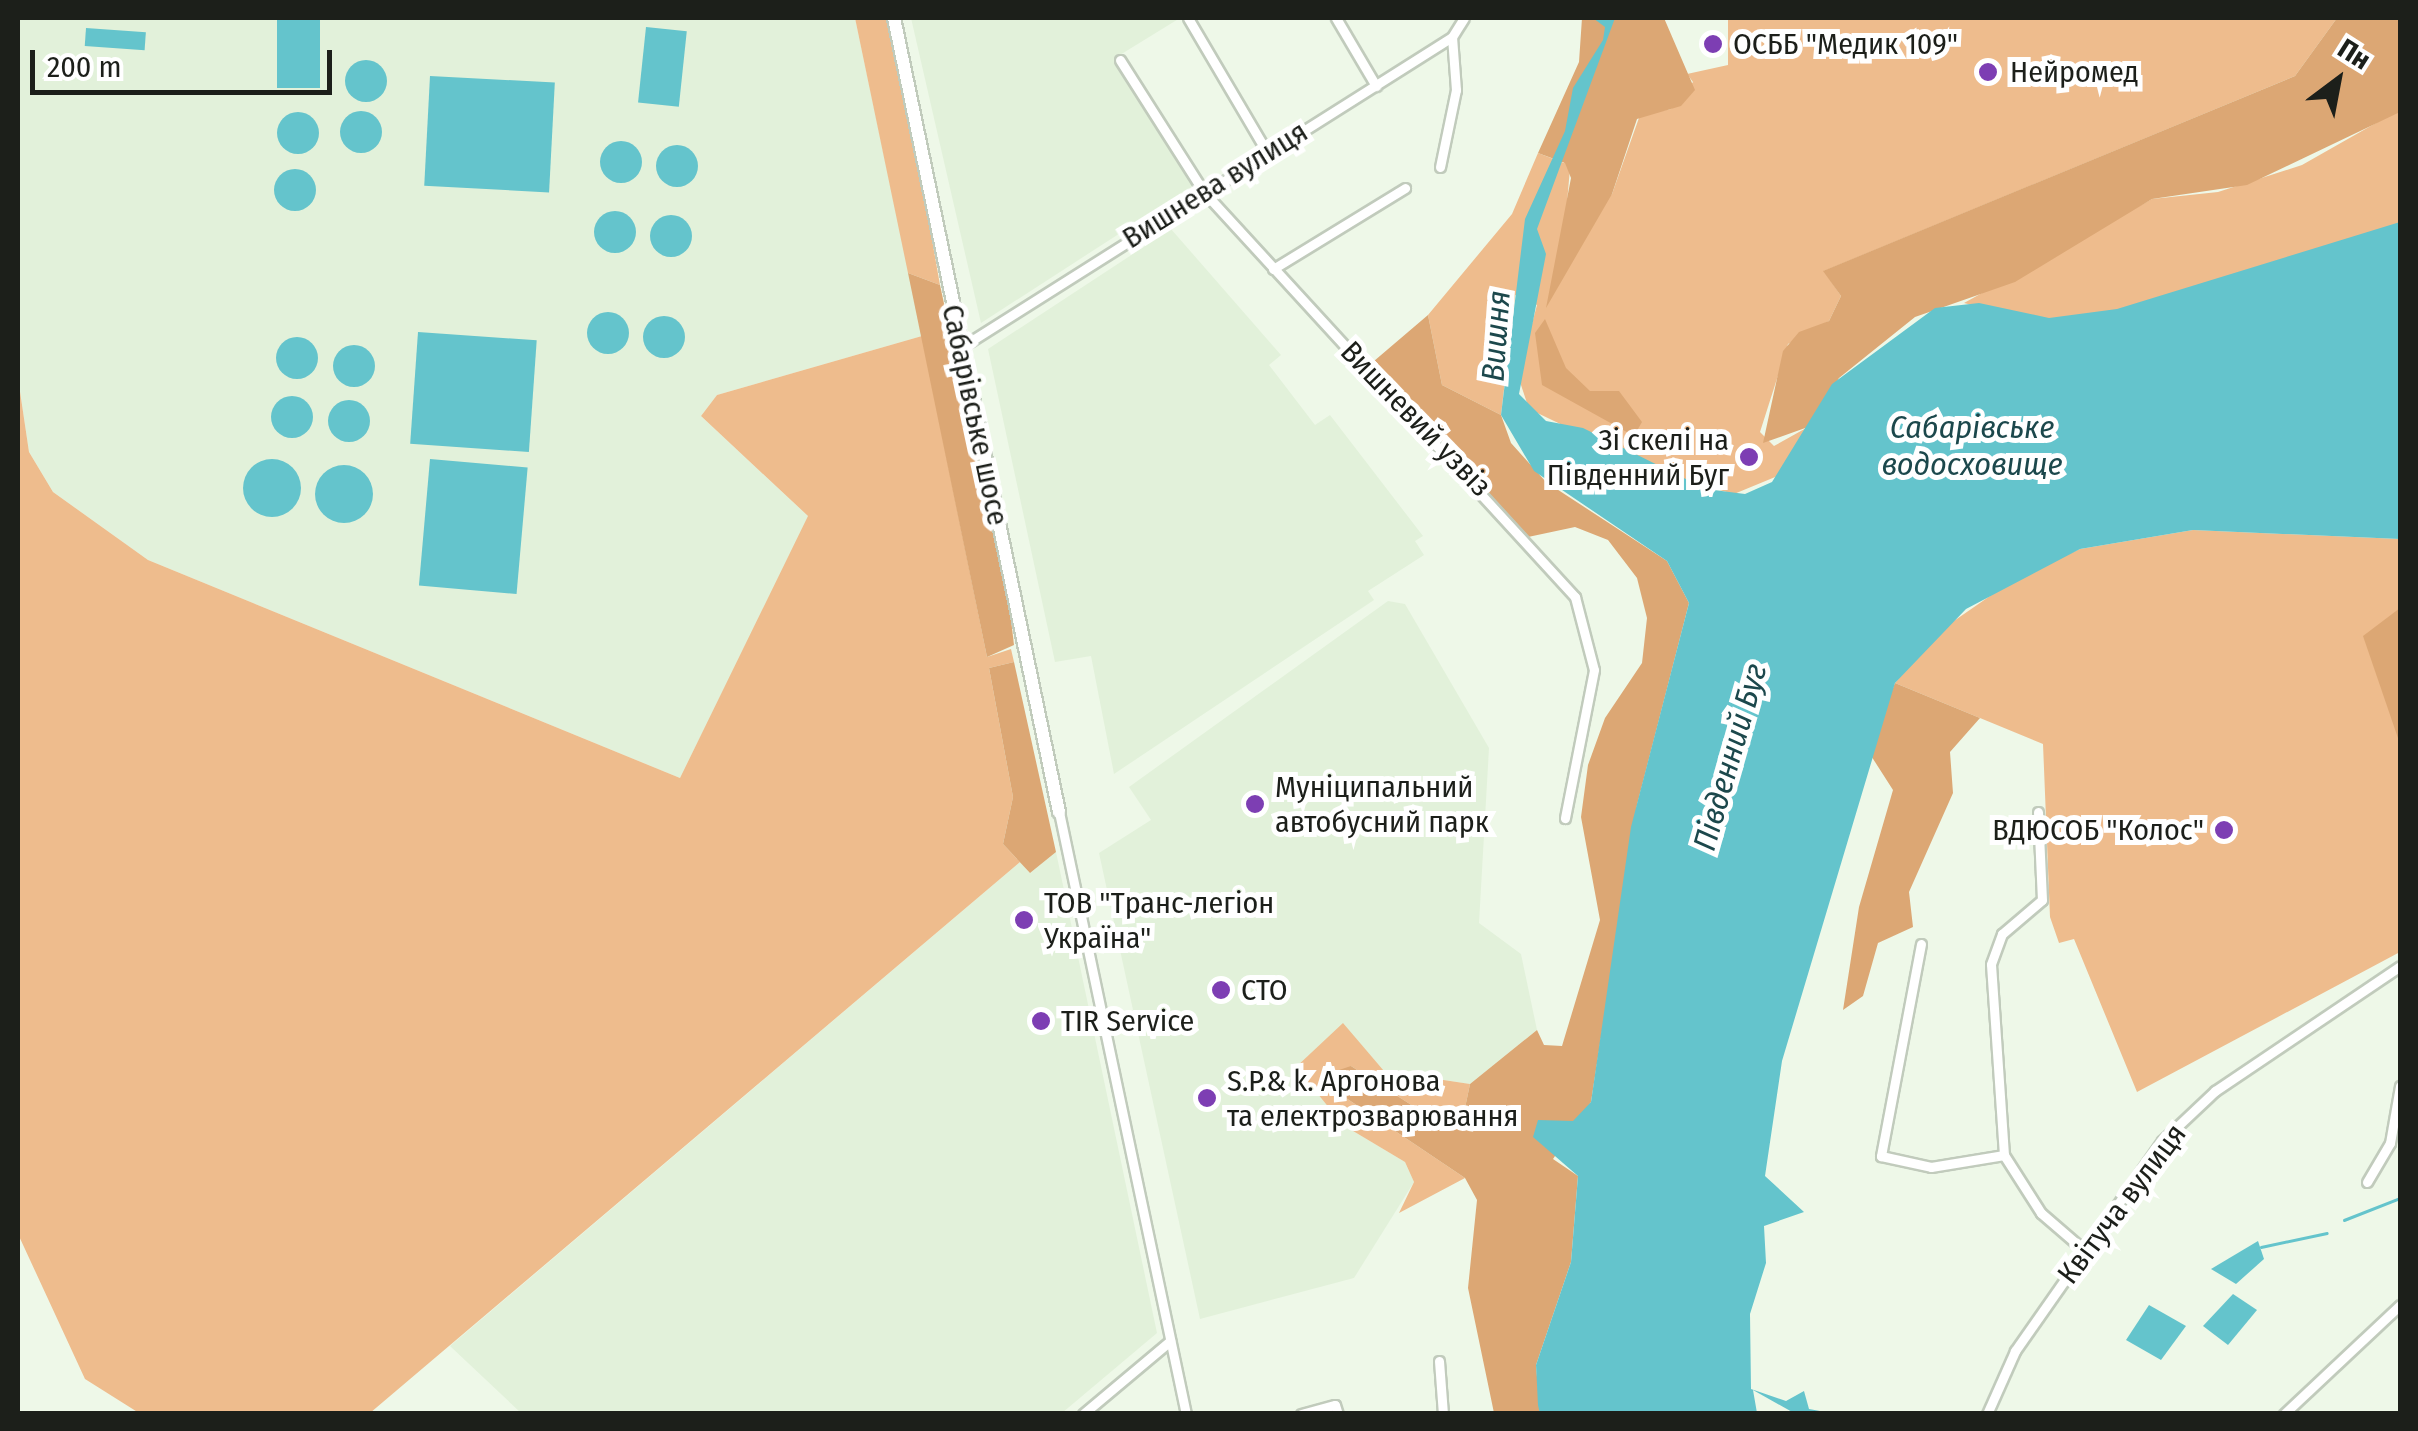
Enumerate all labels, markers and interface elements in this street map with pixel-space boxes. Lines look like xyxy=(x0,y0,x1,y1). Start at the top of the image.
place label: ОСББ "Медик 109" xyxy=(1733,26,1958,62)
scale bar xyxy=(35,30,338,92)
north arrow xyxy=(2288,30,2388,130)
text: Пн xyxy=(2332,32,2376,77)
marker: ОСББ "Медик 109" xyxy=(1702,33,1724,55)
text: 200 m xyxy=(47,49,122,85)
place label: Нейромед xyxy=(2010,54,2139,90)
marker: Нейромед xyxy=(1975,59,2001,85)
street label: Вишнева вулиця xyxy=(1116,114,1314,256)
water label: Вишня xyxy=(1474,289,1518,383)
street label: Сабарівське шосе xyxy=(934,301,1016,529)
street label: Вишневий узвіз xyxy=(1333,334,1499,504)
water label: Сабарівське водосховище xyxy=(1881,409,2063,484)
place label: Зі скелі на Південний Буг xyxy=(1547,422,1729,492)
marker: Зі скелі на Південний Буг xyxy=(1738,446,1760,468)
water label: Південний Буг xyxy=(1685,659,1775,855)
place label: Муніципальний автобусний парк xyxy=(1275,769,1489,840)
marker: Муніципальний автобусний парк xyxy=(1244,793,1266,815)
place label: ВДЮСОБ "Колос" xyxy=(1992,812,2204,848)
marker: ВДЮСОБ "Колос" xyxy=(2213,819,2235,841)
place label: ТОВ "Транс-легіон Україна" xyxy=(1044,885,1274,956)
marker: ТОВ "Транс-легіон Україна" xyxy=(1013,909,1035,931)
place label: СТО xyxy=(1241,972,1288,1008)
marker: СТО xyxy=(1210,979,1232,1001)
place label: TIR Service xyxy=(1061,1003,1194,1039)
marker: TIR Service xyxy=(1030,1010,1052,1032)
place label: S.P.& k. Аргонова та електрозварювання xyxy=(1227,1063,1518,1134)
marker: S.P.& k. Аргонова та електрозварювання xyxy=(1196,1087,1218,1109)
street label: Квітуча вулиця xyxy=(2050,1117,2194,1291)

